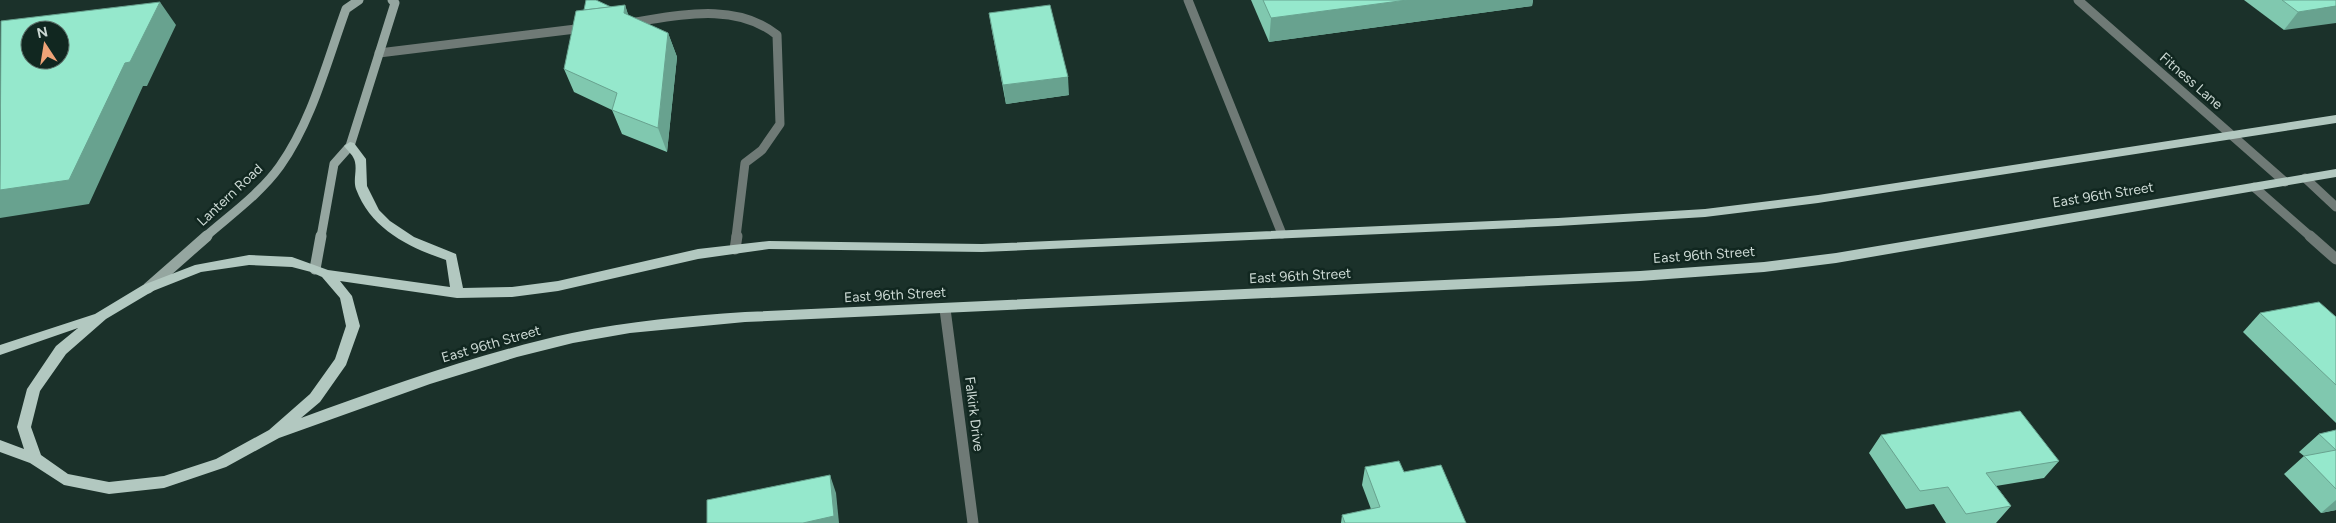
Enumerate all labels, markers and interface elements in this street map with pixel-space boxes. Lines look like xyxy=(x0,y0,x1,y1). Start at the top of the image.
north arrow xyxy=(20,20,70,70)
text: N xyxy=(35,23,49,42)
street label: Fitness Lane xyxy=(2156,49,2226,113)
street label: Lantern Road xyxy=(194,160,266,230)
street label: East 96th Street xyxy=(2051,179,2155,211)
street label: East 96th Street xyxy=(1652,243,1756,267)
street label: East 96th Street xyxy=(1248,265,1352,287)
street label: East 96th Street xyxy=(843,284,947,306)
street label: East 96th Street xyxy=(439,322,543,366)
street label: Falkirk Drive xyxy=(961,376,987,453)

